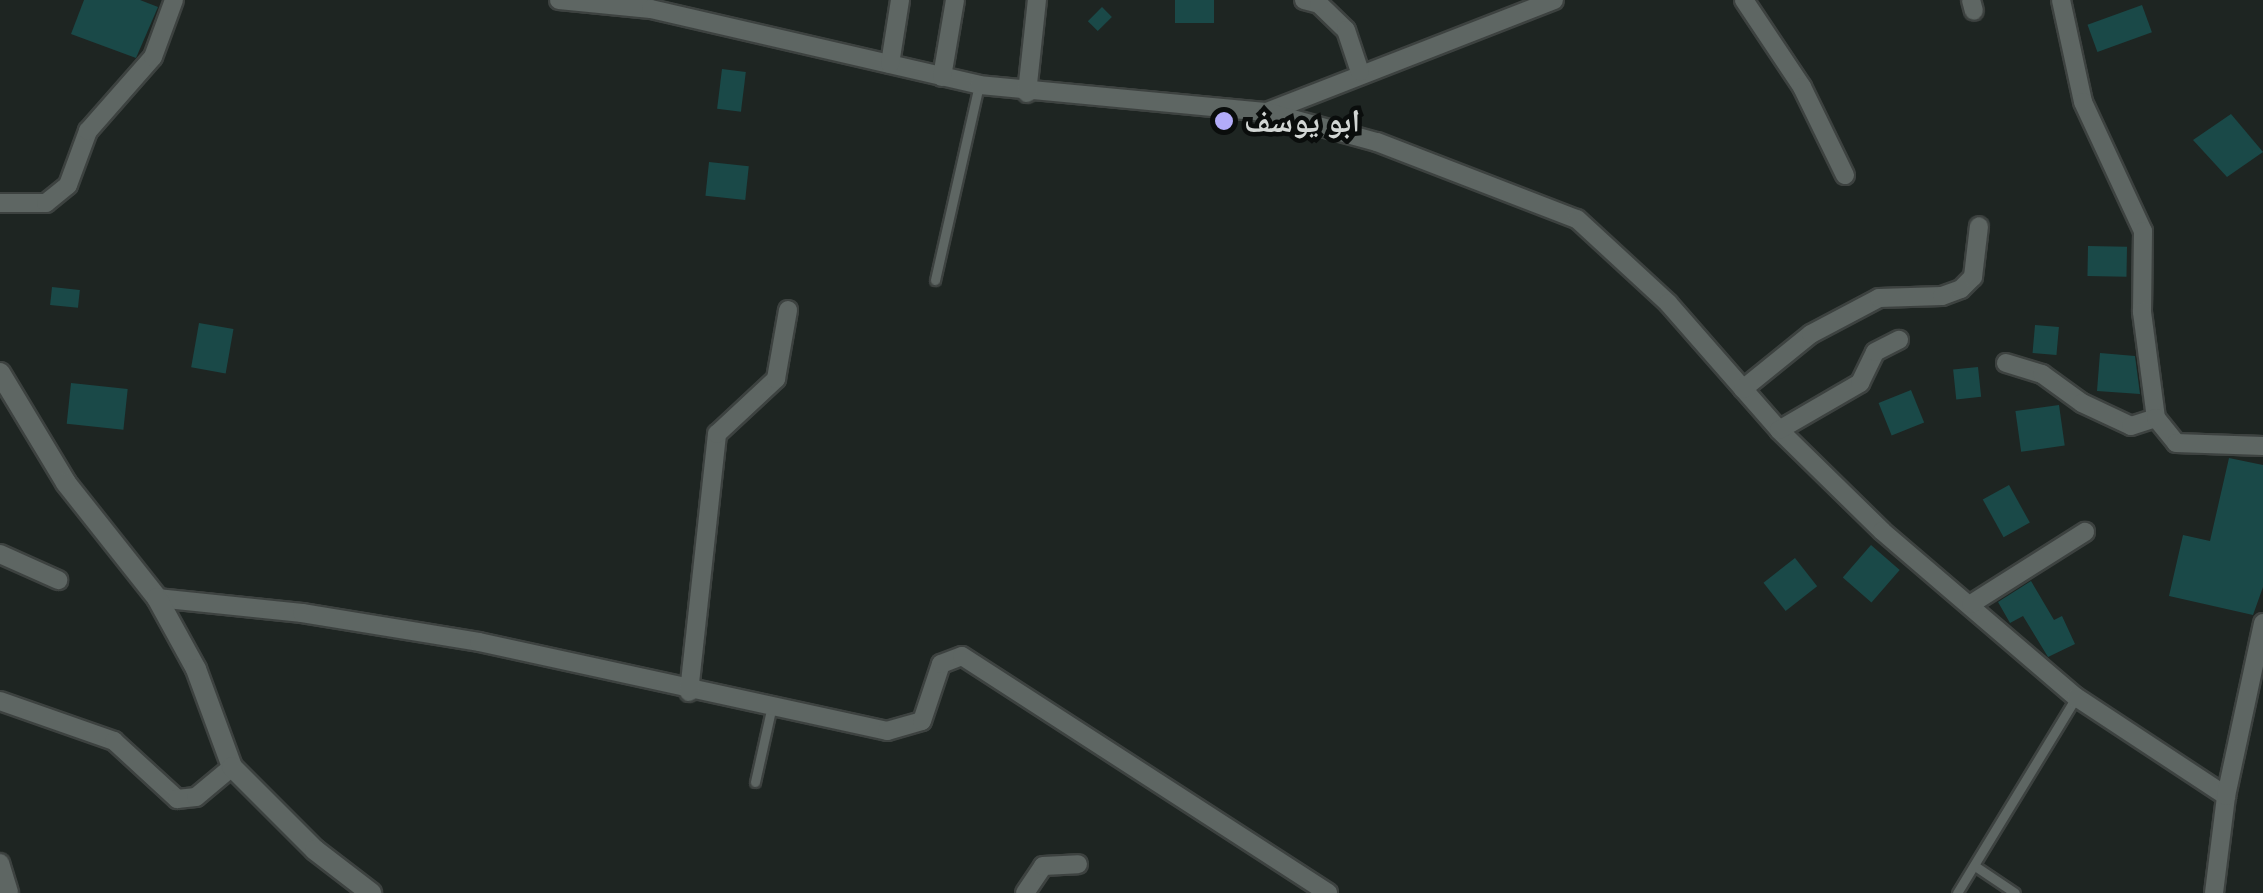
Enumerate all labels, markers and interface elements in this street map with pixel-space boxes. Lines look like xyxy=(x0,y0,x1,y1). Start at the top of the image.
place label: ابو يوسف xyxy=(1244,102,1360,140)
marker: ابو يوسف xyxy=(1213,110,1235,132)

